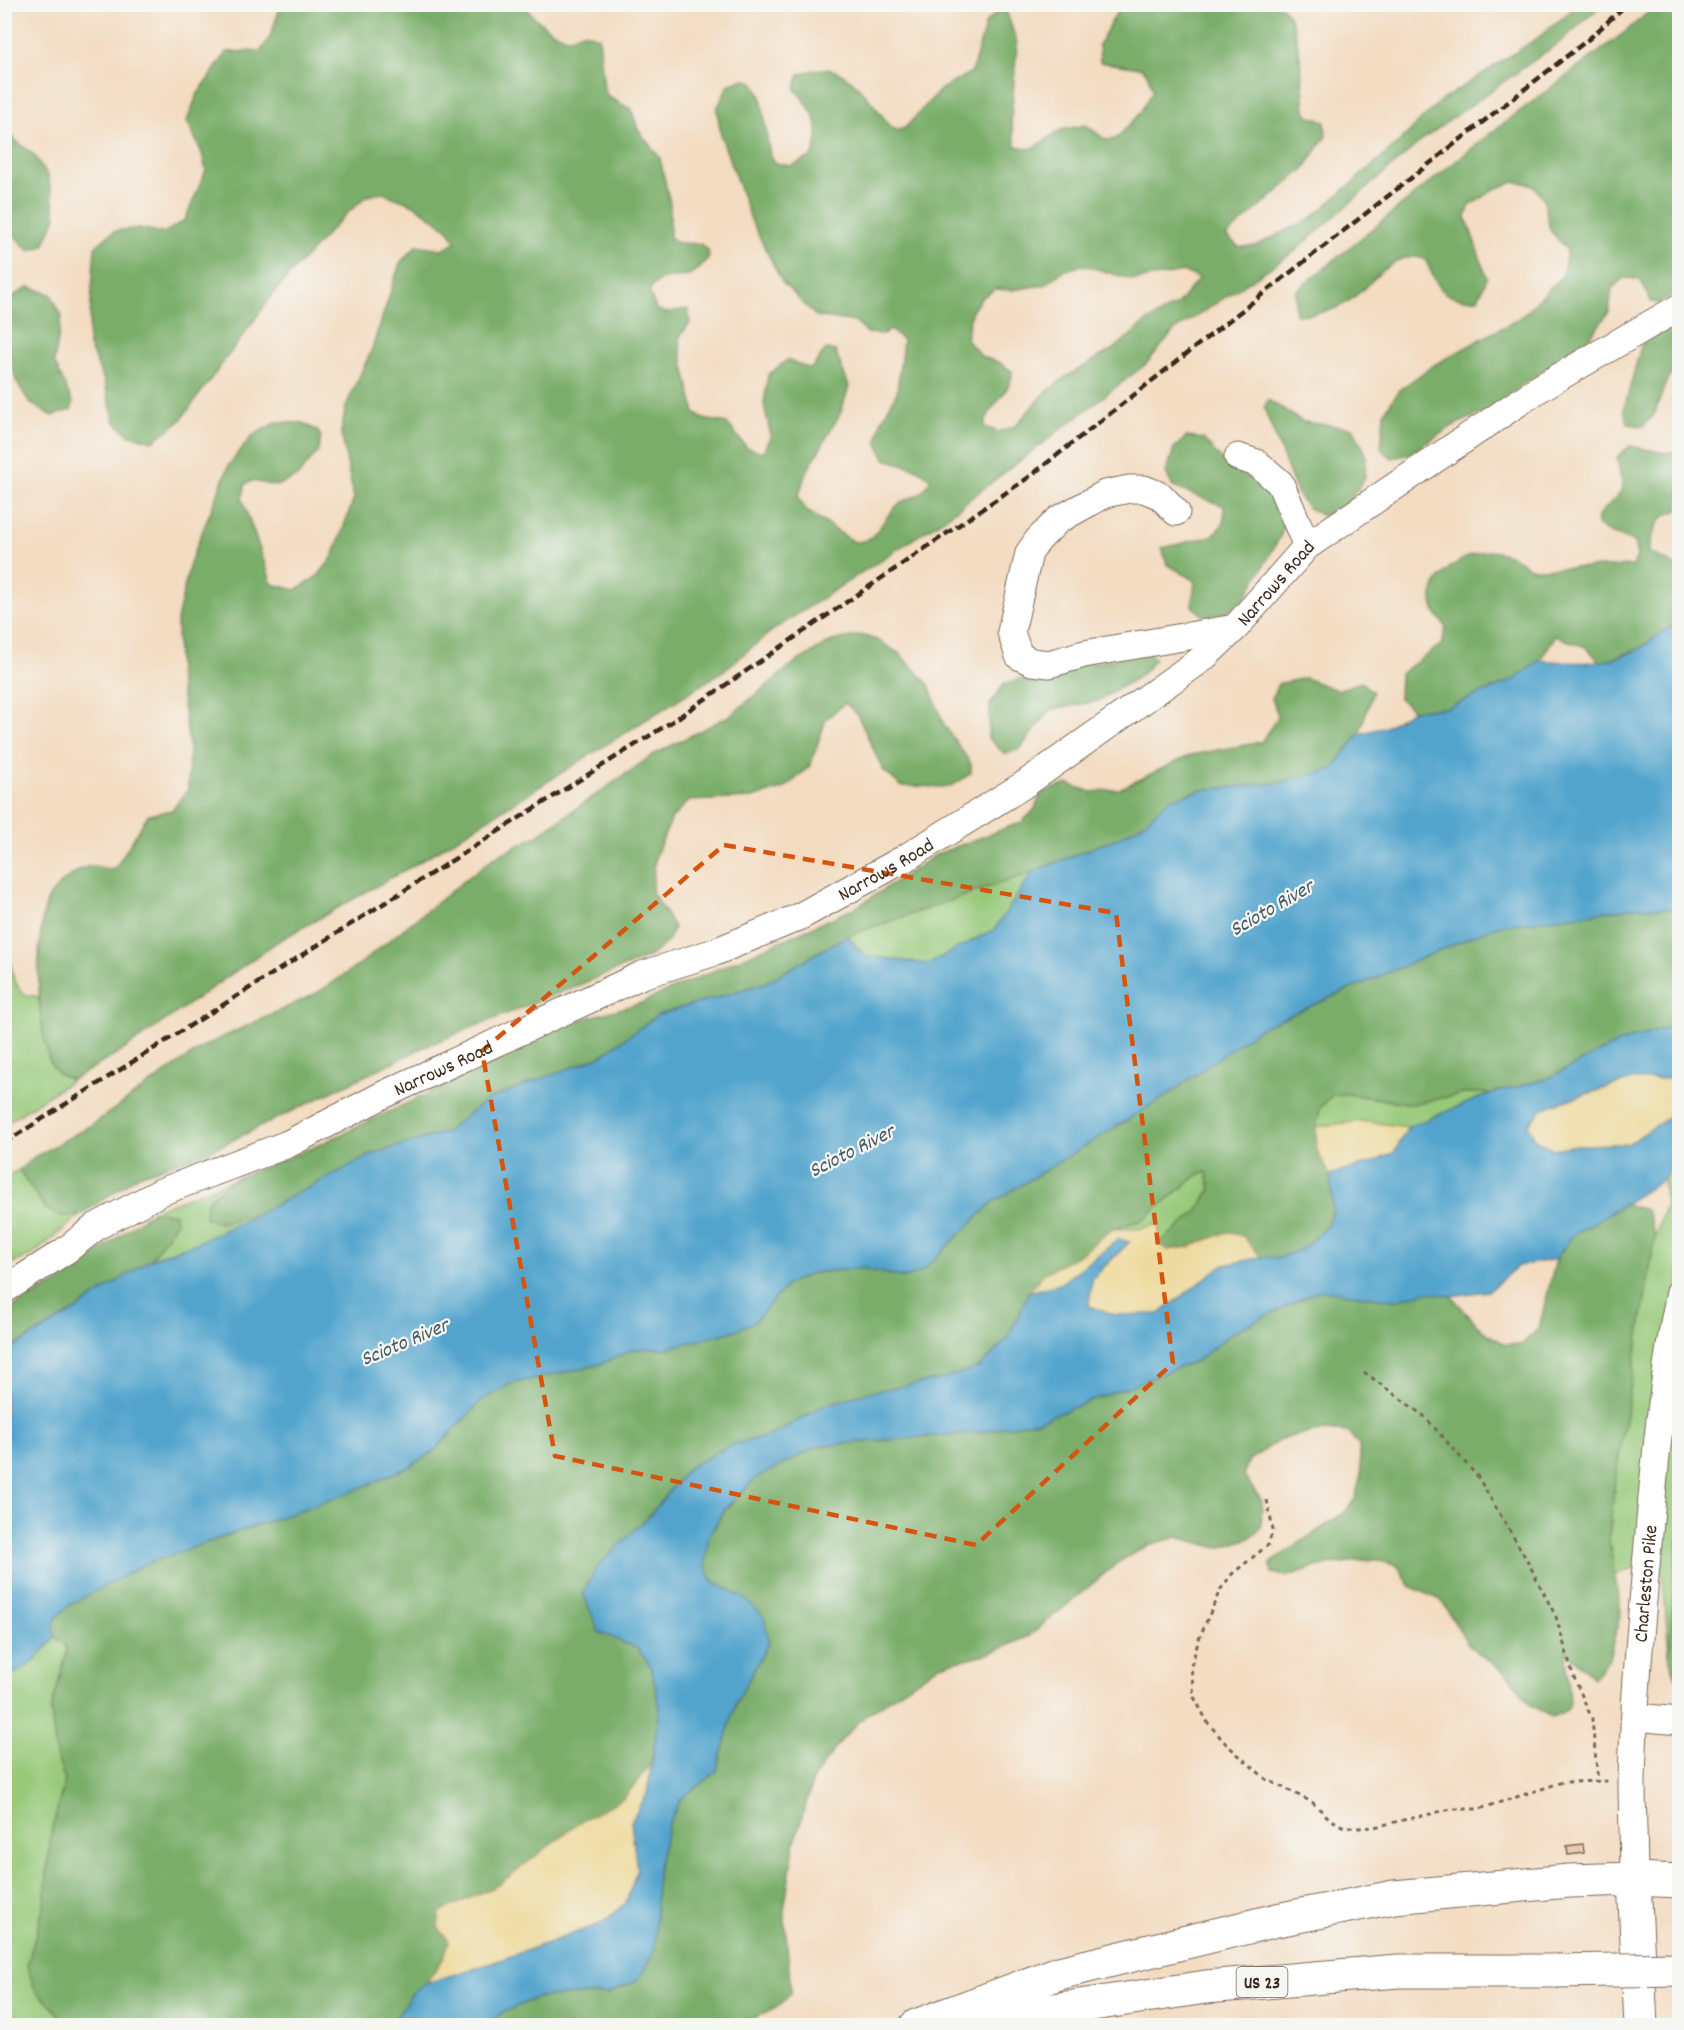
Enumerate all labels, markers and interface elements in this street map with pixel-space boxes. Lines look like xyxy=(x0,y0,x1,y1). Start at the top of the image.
street label: Narrows Road xyxy=(1232,535,1323,634)
street label: Narrows Road xyxy=(834,833,940,910)
water label: Scioto River xyxy=(1225,872,1322,946)
street label: Narrows Road xyxy=(390,1035,498,1105)
water label: Scioto River xyxy=(804,1117,902,1187)
water label: Scioto River xyxy=(357,1311,456,1376)
street label: Charleston Pike xyxy=(1629,1524,1667,1643)
road number: US 23 xyxy=(1236,1967,1288,1997)

